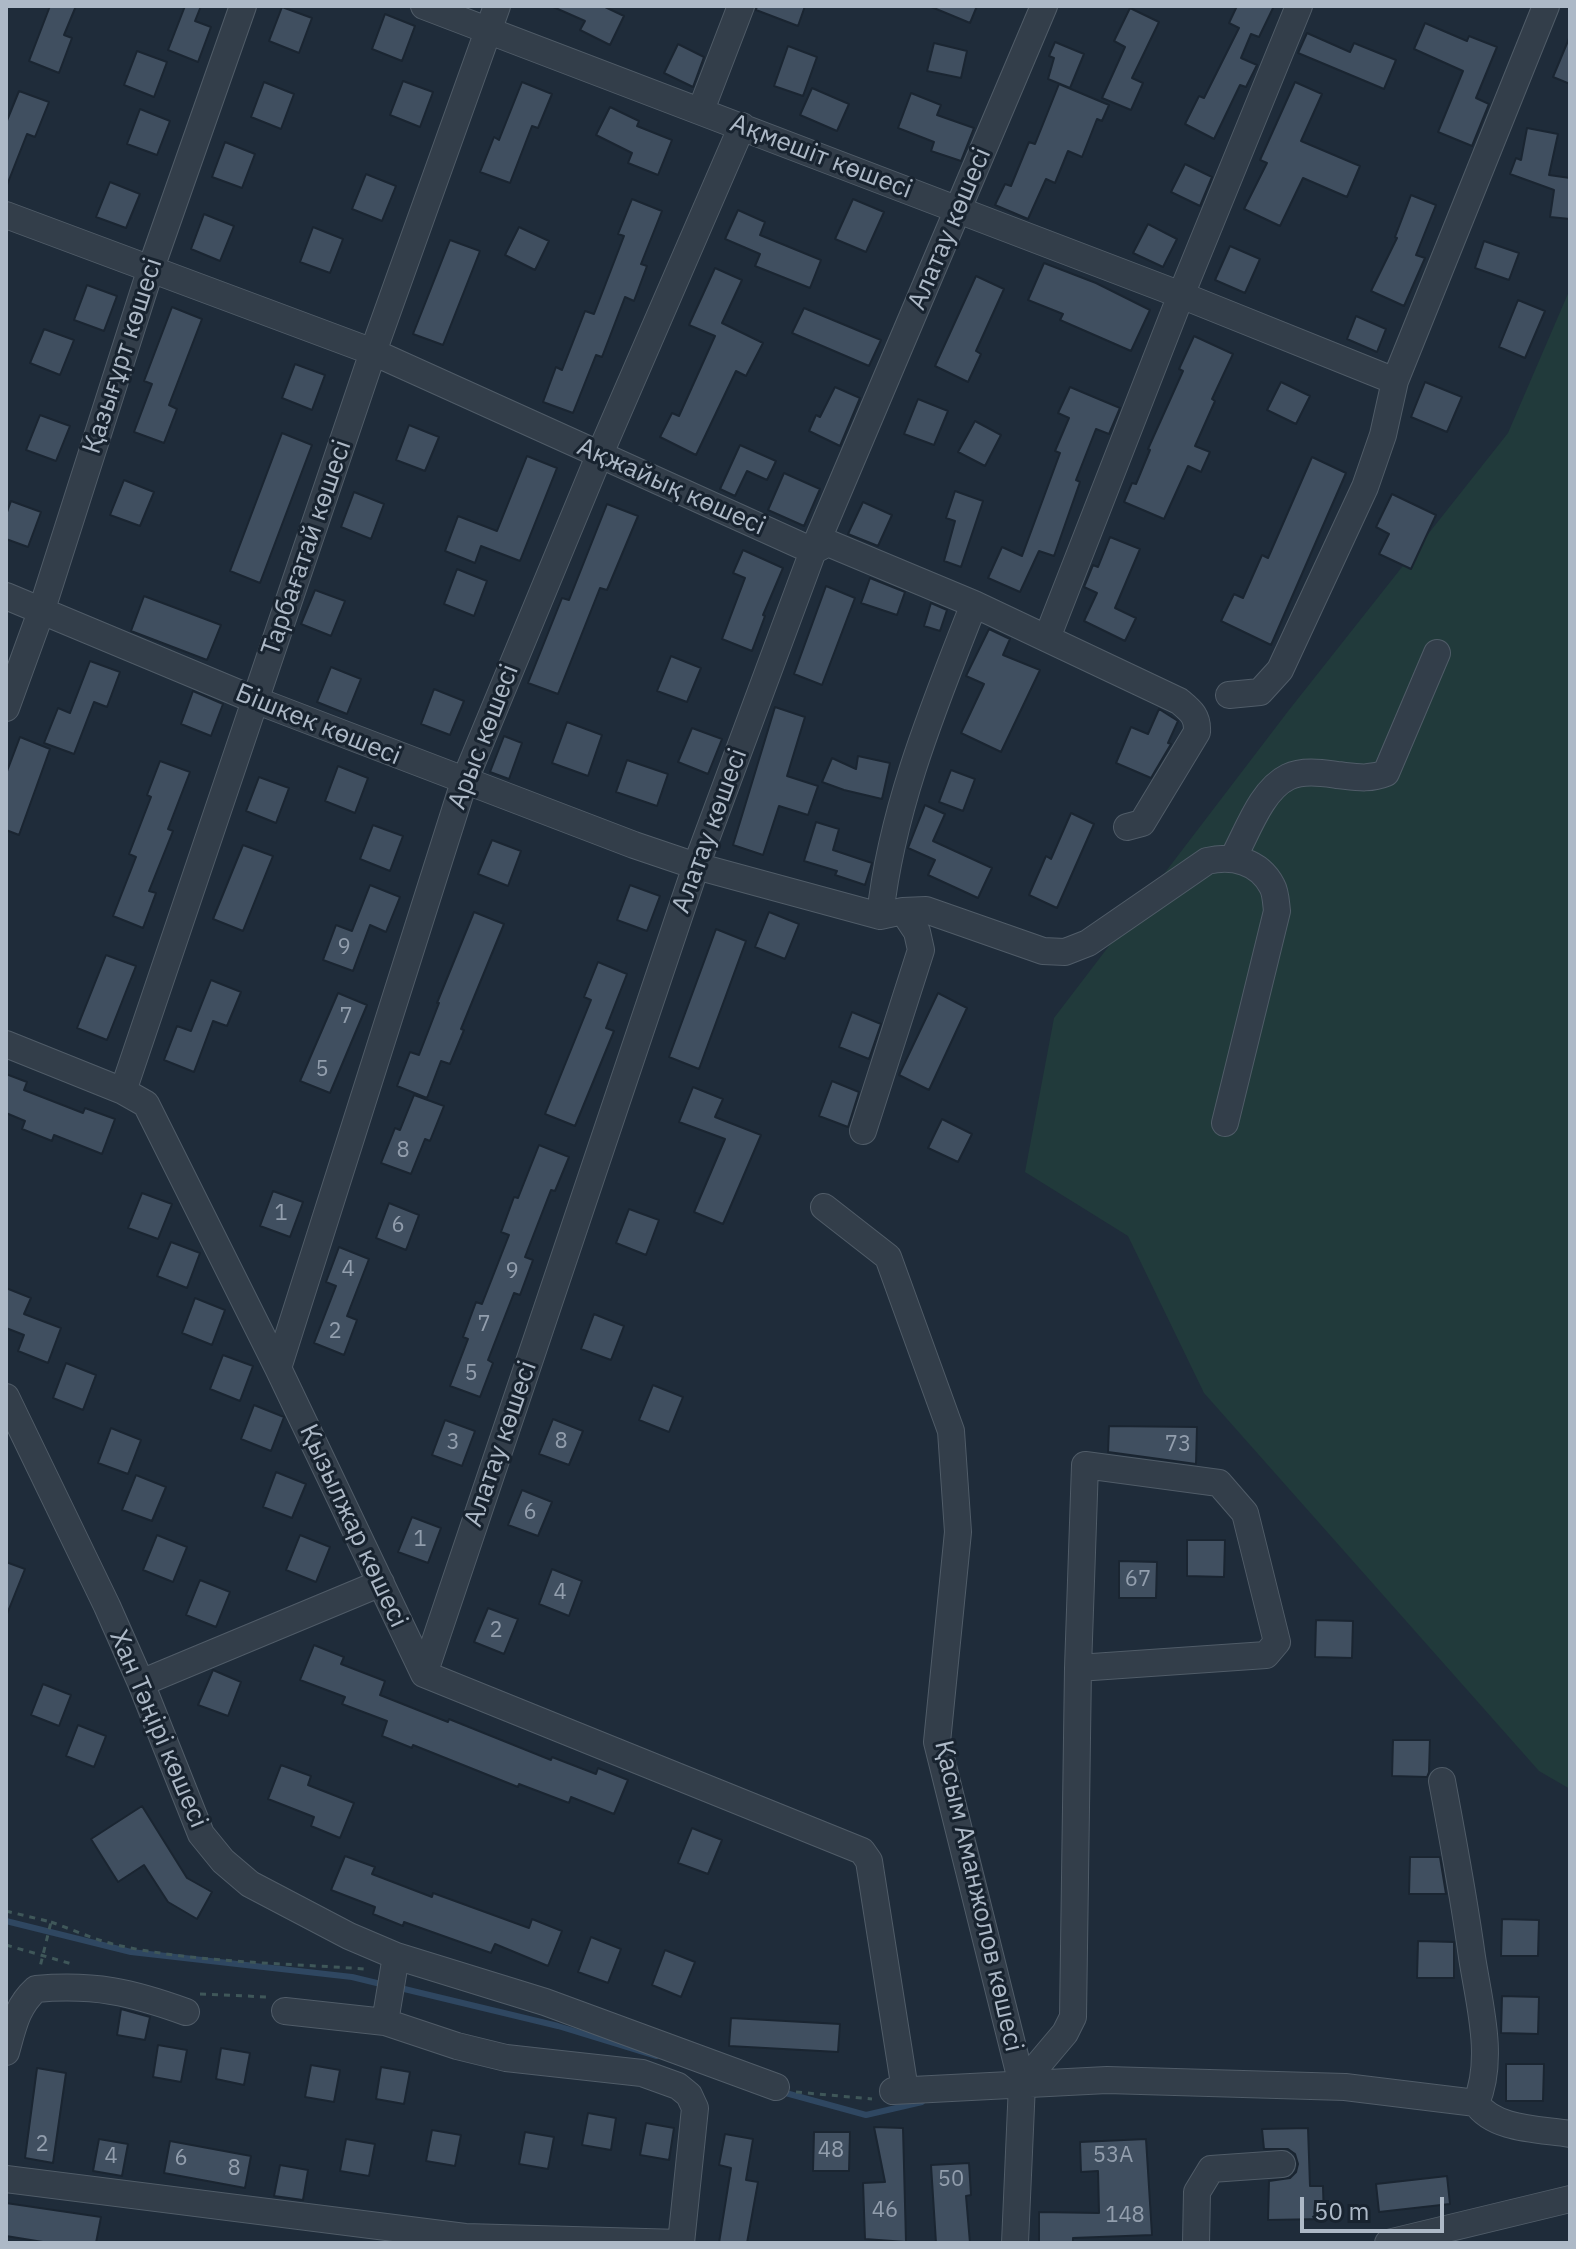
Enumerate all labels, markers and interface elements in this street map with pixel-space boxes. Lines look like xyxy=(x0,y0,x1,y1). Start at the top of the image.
street label: Ақмешіт көшесі xyxy=(726,108,916,206)
street label: Алатау көшесі xyxy=(902,143,998,315)
street label: Қазығұрт көшесі xyxy=(77,254,169,458)
street label: Ақжайық көшесі xyxy=(572,432,770,542)
street label: Тарбағатай көшесі xyxy=(255,436,359,660)
street label: Арыс көшесі xyxy=(442,660,526,814)
street label: Бішкек көшесі xyxy=(231,678,405,772)
street label: Алатау көшесі xyxy=(666,744,754,918)
house number: 9 xyxy=(337,935,351,961)
house number: 7 xyxy=(339,1004,353,1030)
house number: 5 xyxy=(315,1057,329,1083)
house number: 8 xyxy=(396,1138,410,1164)
house number: 1 xyxy=(274,1201,288,1227)
house number: 6 xyxy=(391,1213,405,1239)
house number: 4 xyxy=(341,1257,355,1283)
house number: 9 xyxy=(505,1259,519,1285)
house number: 7 xyxy=(477,1312,491,1338)
house number: 2 xyxy=(328,1319,342,1345)
street label: Алатау көшесі xyxy=(458,1357,544,1531)
house number: 5 xyxy=(464,1361,478,1387)
street label: Қызылжар көшесі xyxy=(292,1419,414,1633)
house number: 8 xyxy=(554,1429,568,1455)
house number: 3 xyxy=(446,1430,460,1456)
house number: 73 xyxy=(1165,1432,1191,1458)
house number: 6 xyxy=(523,1500,537,1526)
house number: 1 xyxy=(413,1527,427,1553)
house number: 67 xyxy=(1125,1567,1151,1593)
house number: 4 xyxy=(553,1580,567,1606)
house number: 2 xyxy=(489,1618,503,1644)
street label: Хан Тәңірі көшесі xyxy=(102,1625,214,1833)
street label: Қасым Аманжолов көшесі xyxy=(927,1737,1029,2055)
house number: 2 xyxy=(35,2132,49,2158)
house number: 48 xyxy=(818,2138,844,2164)
house number: 53А xyxy=(1093,2143,1133,2169)
house number: 4 xyxy=(104,2144,118,2170)
house number: 6 xyxy=(174,2146,188,2172)
house number: 8 xyxy=(227,2156,241,2182)
house number: 50 xyxy=(938,2167,964,2193)
scale bar xyxy=(1304,2181,1448,2231)
text: 50 m xyxy=(1314,2195,1369,2227)
house number: 46 xyxy=(872,2198,898,2224)
house number: 148 xyxy=(1105,2203,1145,2229)

